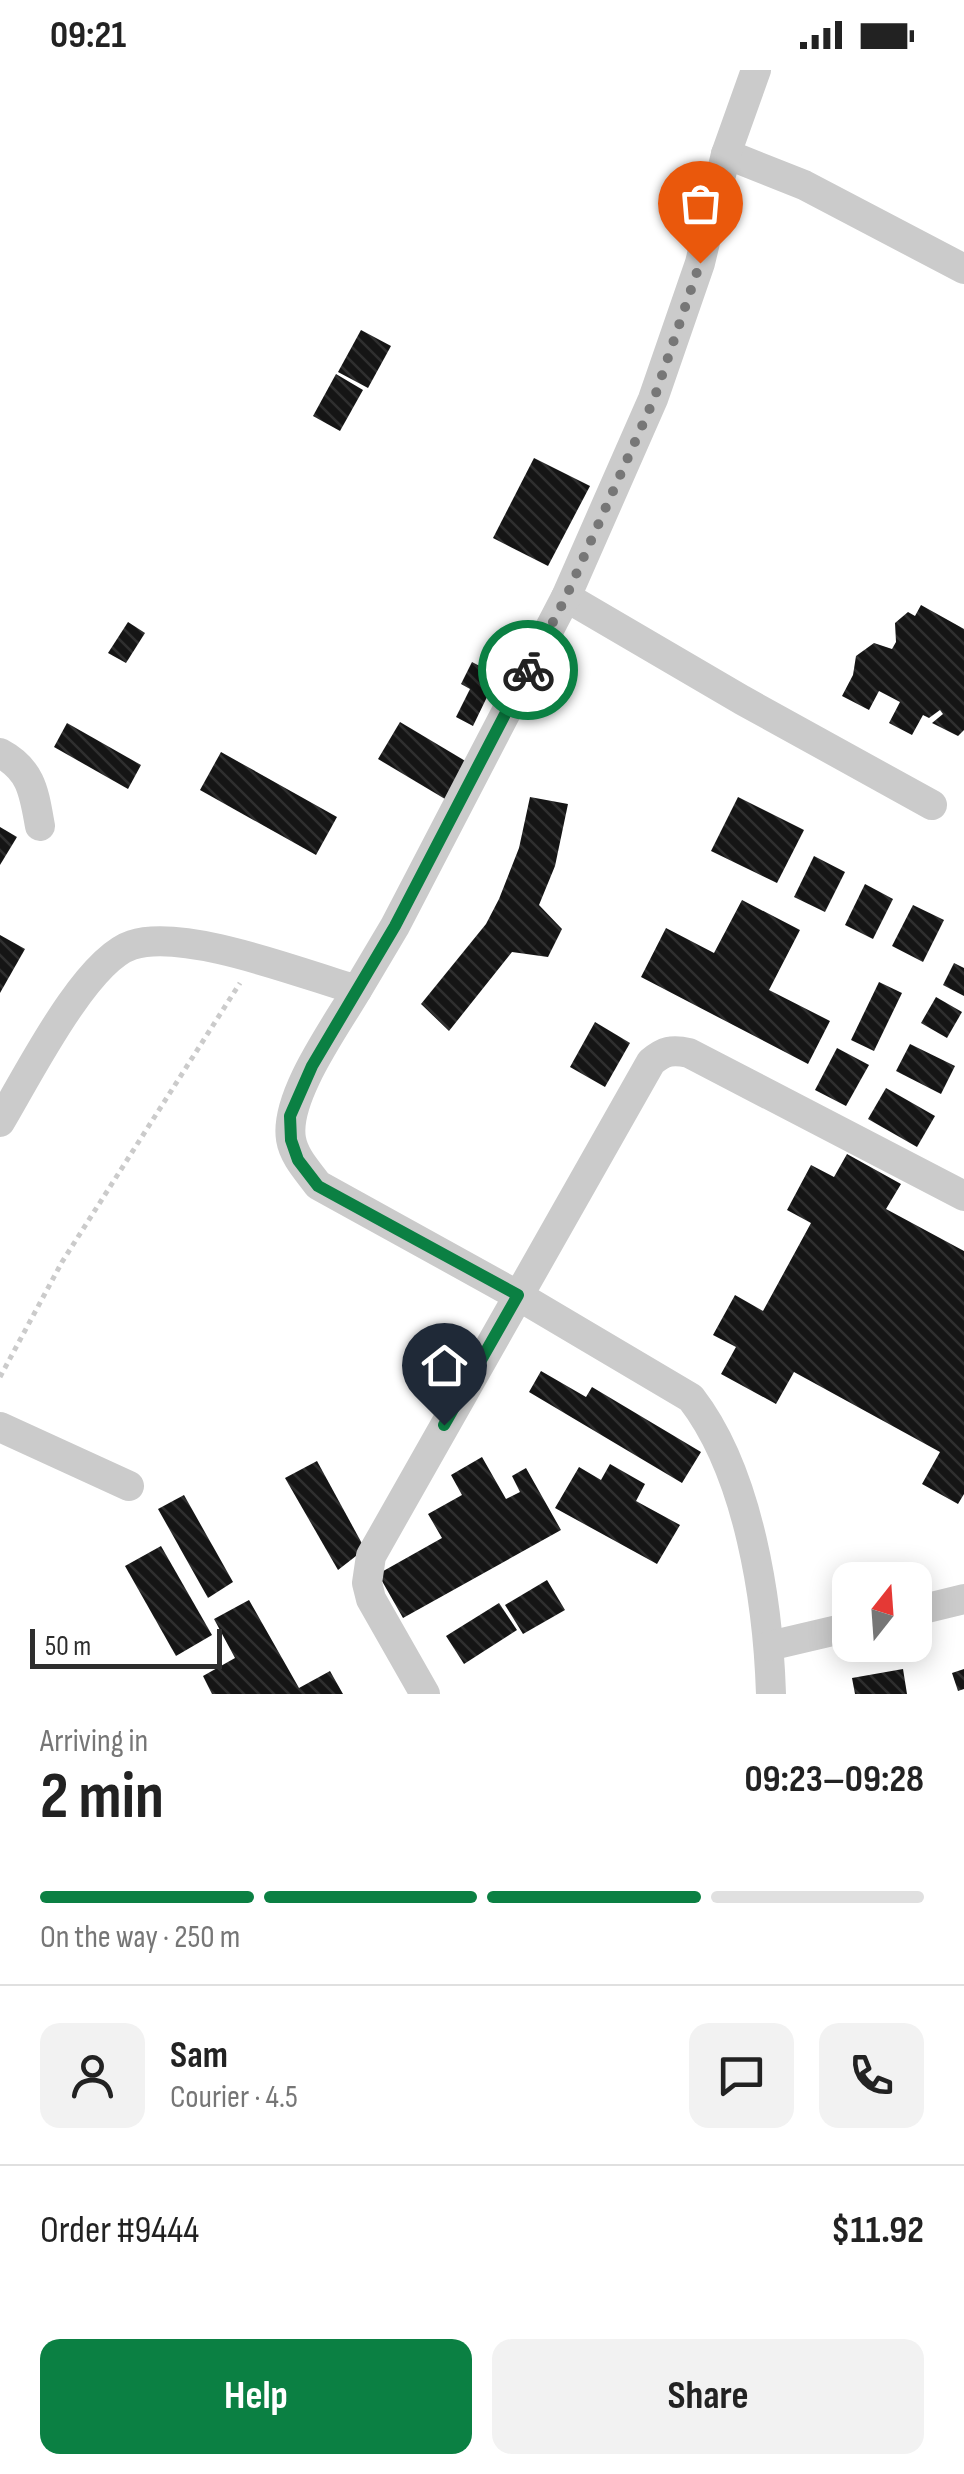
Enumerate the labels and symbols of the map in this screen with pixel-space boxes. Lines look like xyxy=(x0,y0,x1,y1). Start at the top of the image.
pin xyxy=(658,161,743,264)
courier xyxy=(478,620,578,720)
pin xyxy=(402,1323,487,1426)
north arrow xyxy=(832,1562,932,1662)
scale bar xyxy=(30,1624,222,1668)

